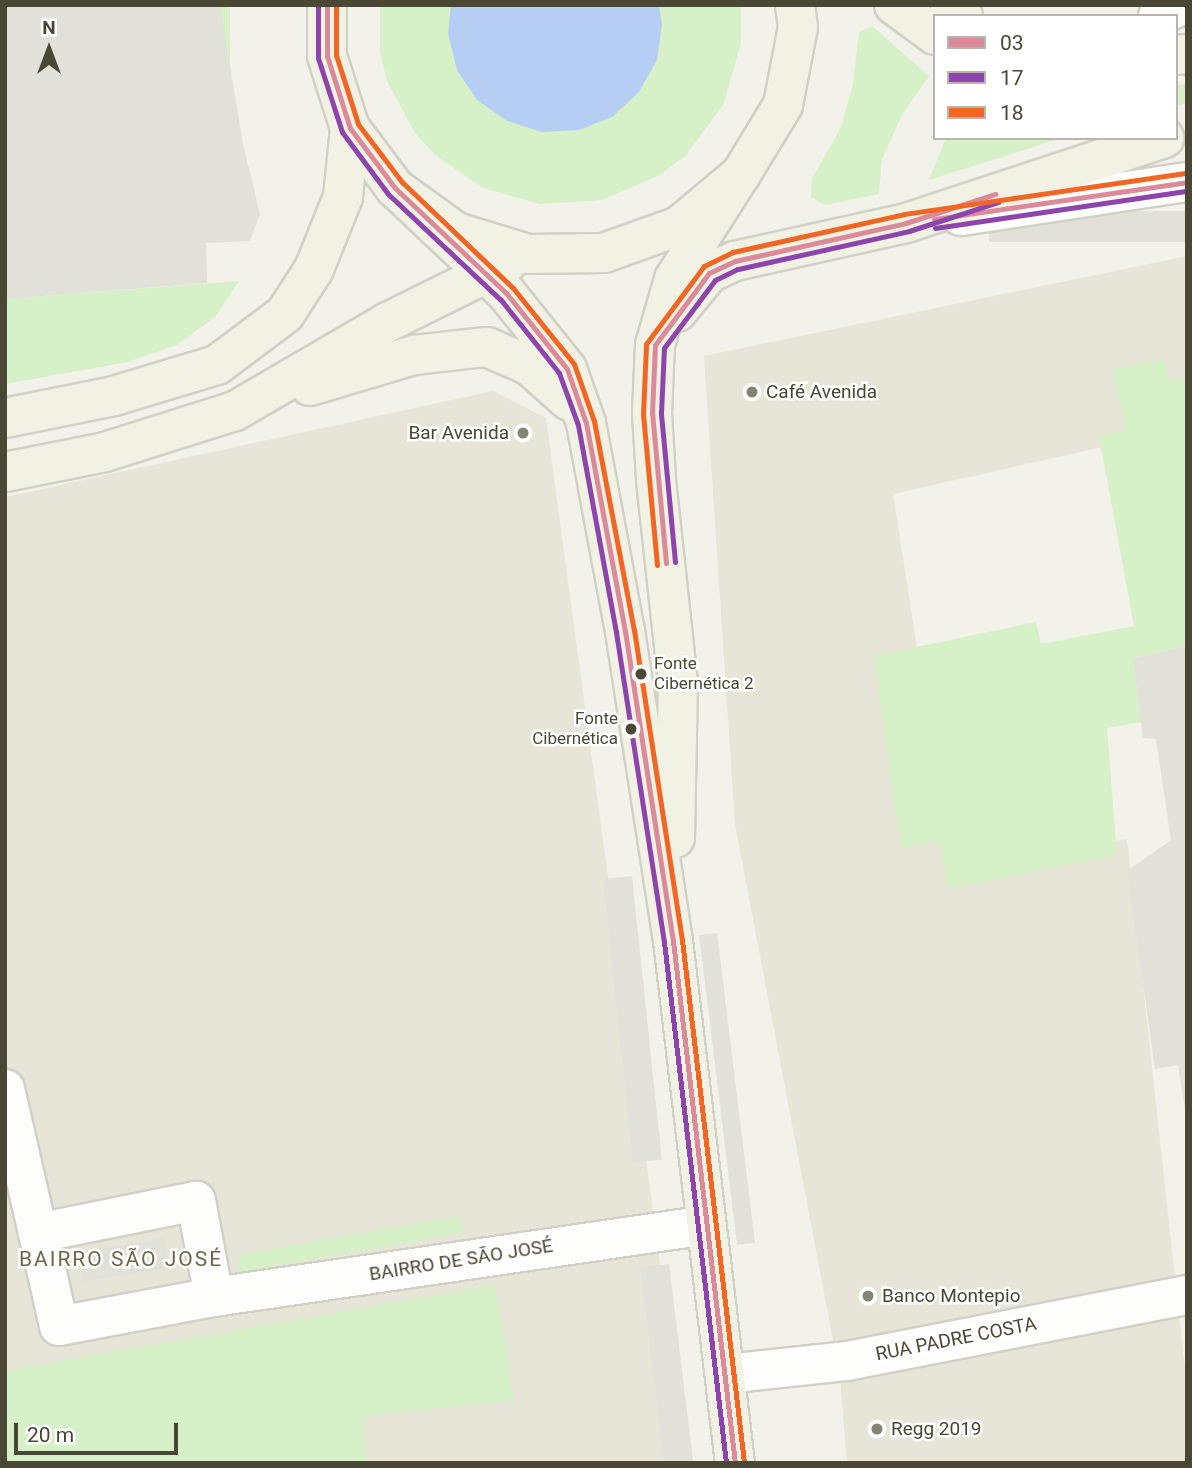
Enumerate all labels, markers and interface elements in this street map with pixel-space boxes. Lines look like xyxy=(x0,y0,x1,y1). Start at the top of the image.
north arrow xyxy=(14,14,84,84)
legend xyxy=(933,14,1178,140)
text: N xyxy=(42,16,56,39)
text: 03 xyxy=(1000,31,1024,55)
text: 17 xyxy=(1000,66,1024,90)
text: 18 xyxy=(1000,101,1024,125)
place label: Café Avenida xyxy=(766,381,877,403)
marker: Café Avenida xyxy=(744,384,760,400)
place label: Bar Avenida xyxy=(408,422,509,444)
marker: Bar Avenida xyxy=(515,425,531,441)
place label: Fonte Cibernética 2 xyxy=(654,654,754,694)
marker: Fonte Cibernética 2 xyxy=(634,667,648,681)
place label: Fonte Cibernética xyxy=(532,709,618,749)
marker: Fonte Cibernética xyxy=(624,722,638,736)
street label: BAIRRO DE SÃO JOSÉ xyxy=(368,1234,554,1286)
district label: BAIRRO SÃO JOSÉ xyxy=(21,1246,221,1272)
place label: Banco Montepio xyxy=(882,1285,1020,1307)
marker: Banco Montepio xyxy=(860,1288,876,1304)
street label: RUA PADRE COSTA xyxy=(874,1312,1038,1366)
scale bar xyxy=(18,1408,182,1452)
place label: Regg 2019 xyxy=(891,1418,982,1440)
marker: Regg 2019 xyxy=(869,1421,885,1437)
text: 20 m xyxy=(27,1423,74,1447)

